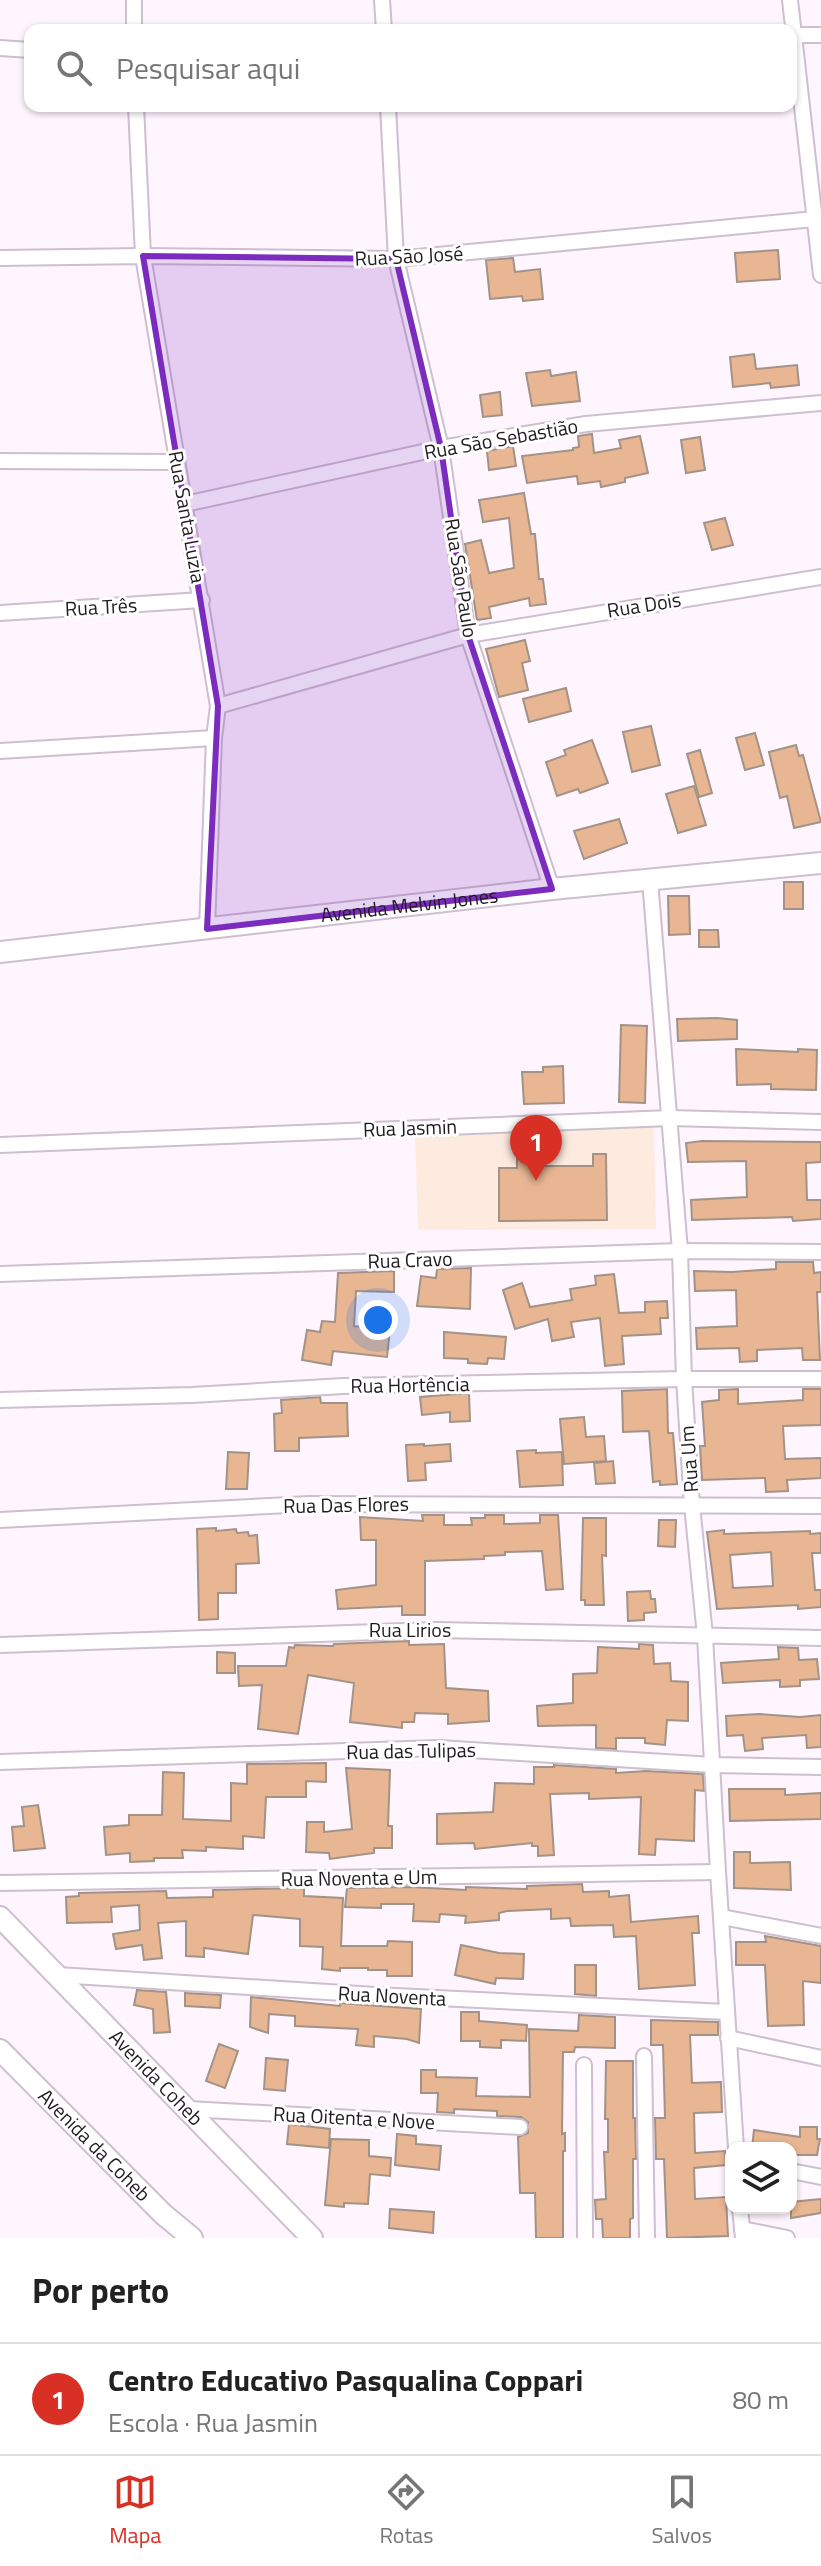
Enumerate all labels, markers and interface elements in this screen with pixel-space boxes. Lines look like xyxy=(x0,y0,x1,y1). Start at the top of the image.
search box xyxy=(24,24,797,112)
text: Pesquisar aqui xyxy=(116,45,300,91)
icon: search xyxy=(52,46,96,90)
street label: Rua São José xyxy=(354,237,464,274)
street label: Rua São Sebastião xyxy=(421,410,580,467)
street label: Rua Santa Luzia xyxy=(161,448,214,586)
street label: Rua São Paulo xyxy=(437,516,486,640)
street label: Rua Dois xyxy=(605,583,683,626)
street label: Rua Três xyxy=(64,589,138,624)
street label: Avenida Melvin Jones xyxy=(319,879,500,930)
street label: Rua Jasmin xyxy=(362,1110,458,1145)
pin: 1 xyxy=(510,1115,562,1181)
street label: Rua Cravo xyxy=(367,1243,453,1276)
your location xyxy=(358,1300,398,1340)
street label: Rua Hortência xyxy=(350,1368,470,1401)
street label: Rua Um xyxy=(671,1425,706,1493)
street label: Rua Das Flores xyxy=(283,1488,409,1521)
street label: Rua Lirios xyxy=(369,1614,451,1645)
street label: Rua das Tulipas xyxy=(346,1734,476,1767)
street label: Rua Noventa e Um xyxy=(280,1861,438,1894)
street label: Rua Noventa xyxy=(337,1977,447,2014)
street label: Avenida Coheb xyxy=(102,2022,211,2133)
street label: Avenida da Coheb xyxy=(31,2081,158,2208)
street label: Rua Oitenta e Nove xyxy=(272,2098,436,2137)
map controls xyxy=(725,2142,797,2214)
button: layers xyxy=(725,2142,797,2214)
text: Por perto xyxy=(32,2264,169,2316)
text: Centro Educativo Pasqualina Coppari xyxy=(108,2357,583,2403)
text: 1 xyxy=(51,2380,65,2419)
text: 80 m xyxy=(732,2380,789,2419)
text: Escola · Rua Jasmin xyxy=(108,2403,318,2442)
tab: Mapa xyxy=(109,2470,161,2552)
tab: Rotas xyxy=(380,2470,433,2552)
tab: Salvos xyxy=(652,2470,712,2552)

